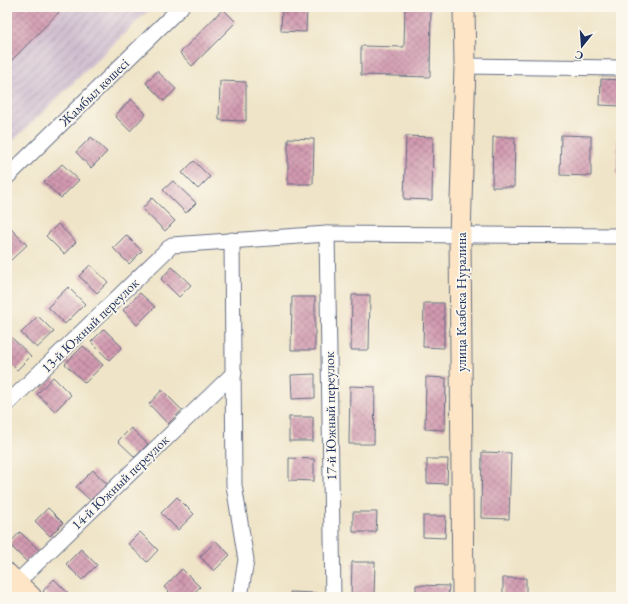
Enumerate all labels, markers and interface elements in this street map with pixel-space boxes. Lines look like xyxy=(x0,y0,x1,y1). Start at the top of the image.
north arrow xyxy=(562,26,602,66)
text: С xyxy=(573,48,585,63)
street label: Жамбыл көшесі xyxy=(55,54,133,131)
street label: улица Казбека Нуралина xyxy=(452,232,470,372)
street label: 13-й Южный переулок xyxy=(37,273,143,376)
street label: 17-й Южный переулок xyxy=(320,351,340,481)
street label: 14-й Южный переулок xyxy=(67,430,173,533)

